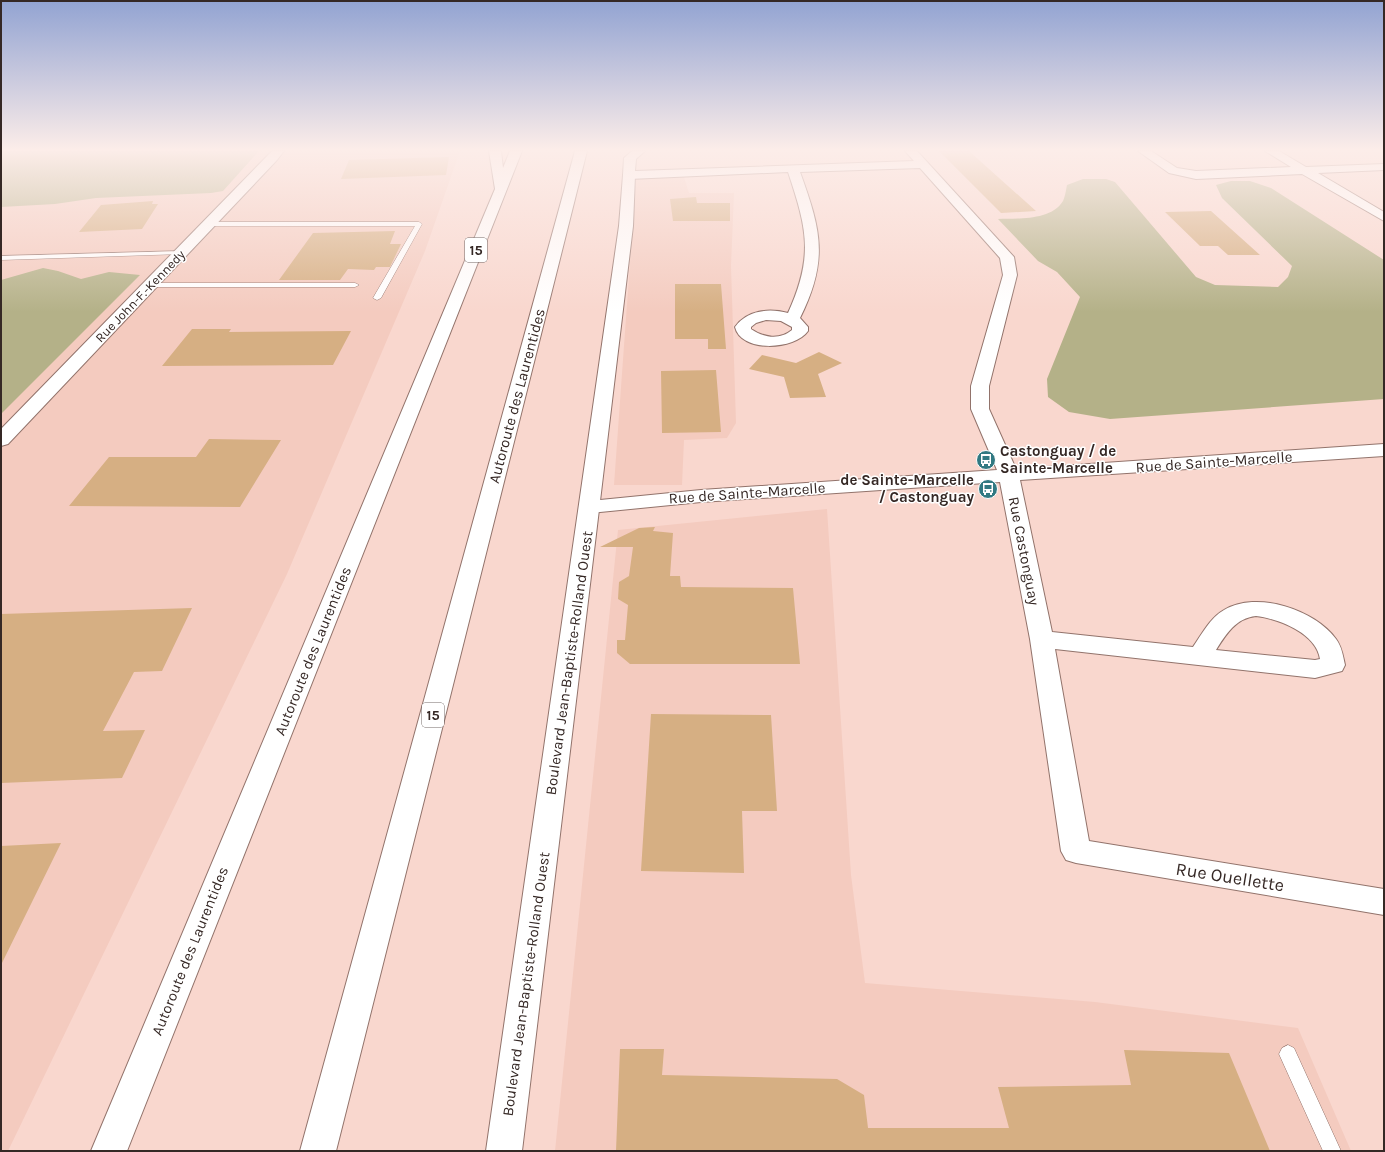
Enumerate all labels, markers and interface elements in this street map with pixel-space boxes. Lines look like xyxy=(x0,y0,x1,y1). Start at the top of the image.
road number: 15 xyxy=(465,238,487,262)
street label: Rue John-F.-Kennedy xyxy=(92,247,188,345)
street label: Autoroute des Laurentides xyxy=(485,307,549,485)
place label: Castonguay / de Sainte-Marcelle xyxy=(1000,442,1116,477)
street label: Rue de Sainte-Marcelle xyxy=(1135,448,1293,476)
bus stop icon: Castonguay / de Sainte-Marcelle xyxy=(975,449,997,471)
place label: de Sainte-Marcelle / Castonguay xyxy=(840,471,974,506)
bus stop icon: de Sainte-Marcelle / Castonguay xyxy=(977,478,999,500)
street label: Rue de Sainte-Marcelle xyxy=(668,479,826,507)
street label: Rue Castonguay xyxy=(1005,495,1043,607)
street label: Boulevard Jean-Baptiste-Rolland Ouest xyxy=(542,529,597,796)
street label: Autoroute des Laurentides xyxy=(271,564,355,738)
road number: 15 xyxy=(422,703,444,727)
street label: Boulevard Jean-Baptiste-Rolland Ouest xyxy=(499,850,554,1117)
street label: Rue Ouellette xyxy=(1174,858,1286,896)
street label: Autoroute des Laurentides xyxy=(148,864,232,1038)

